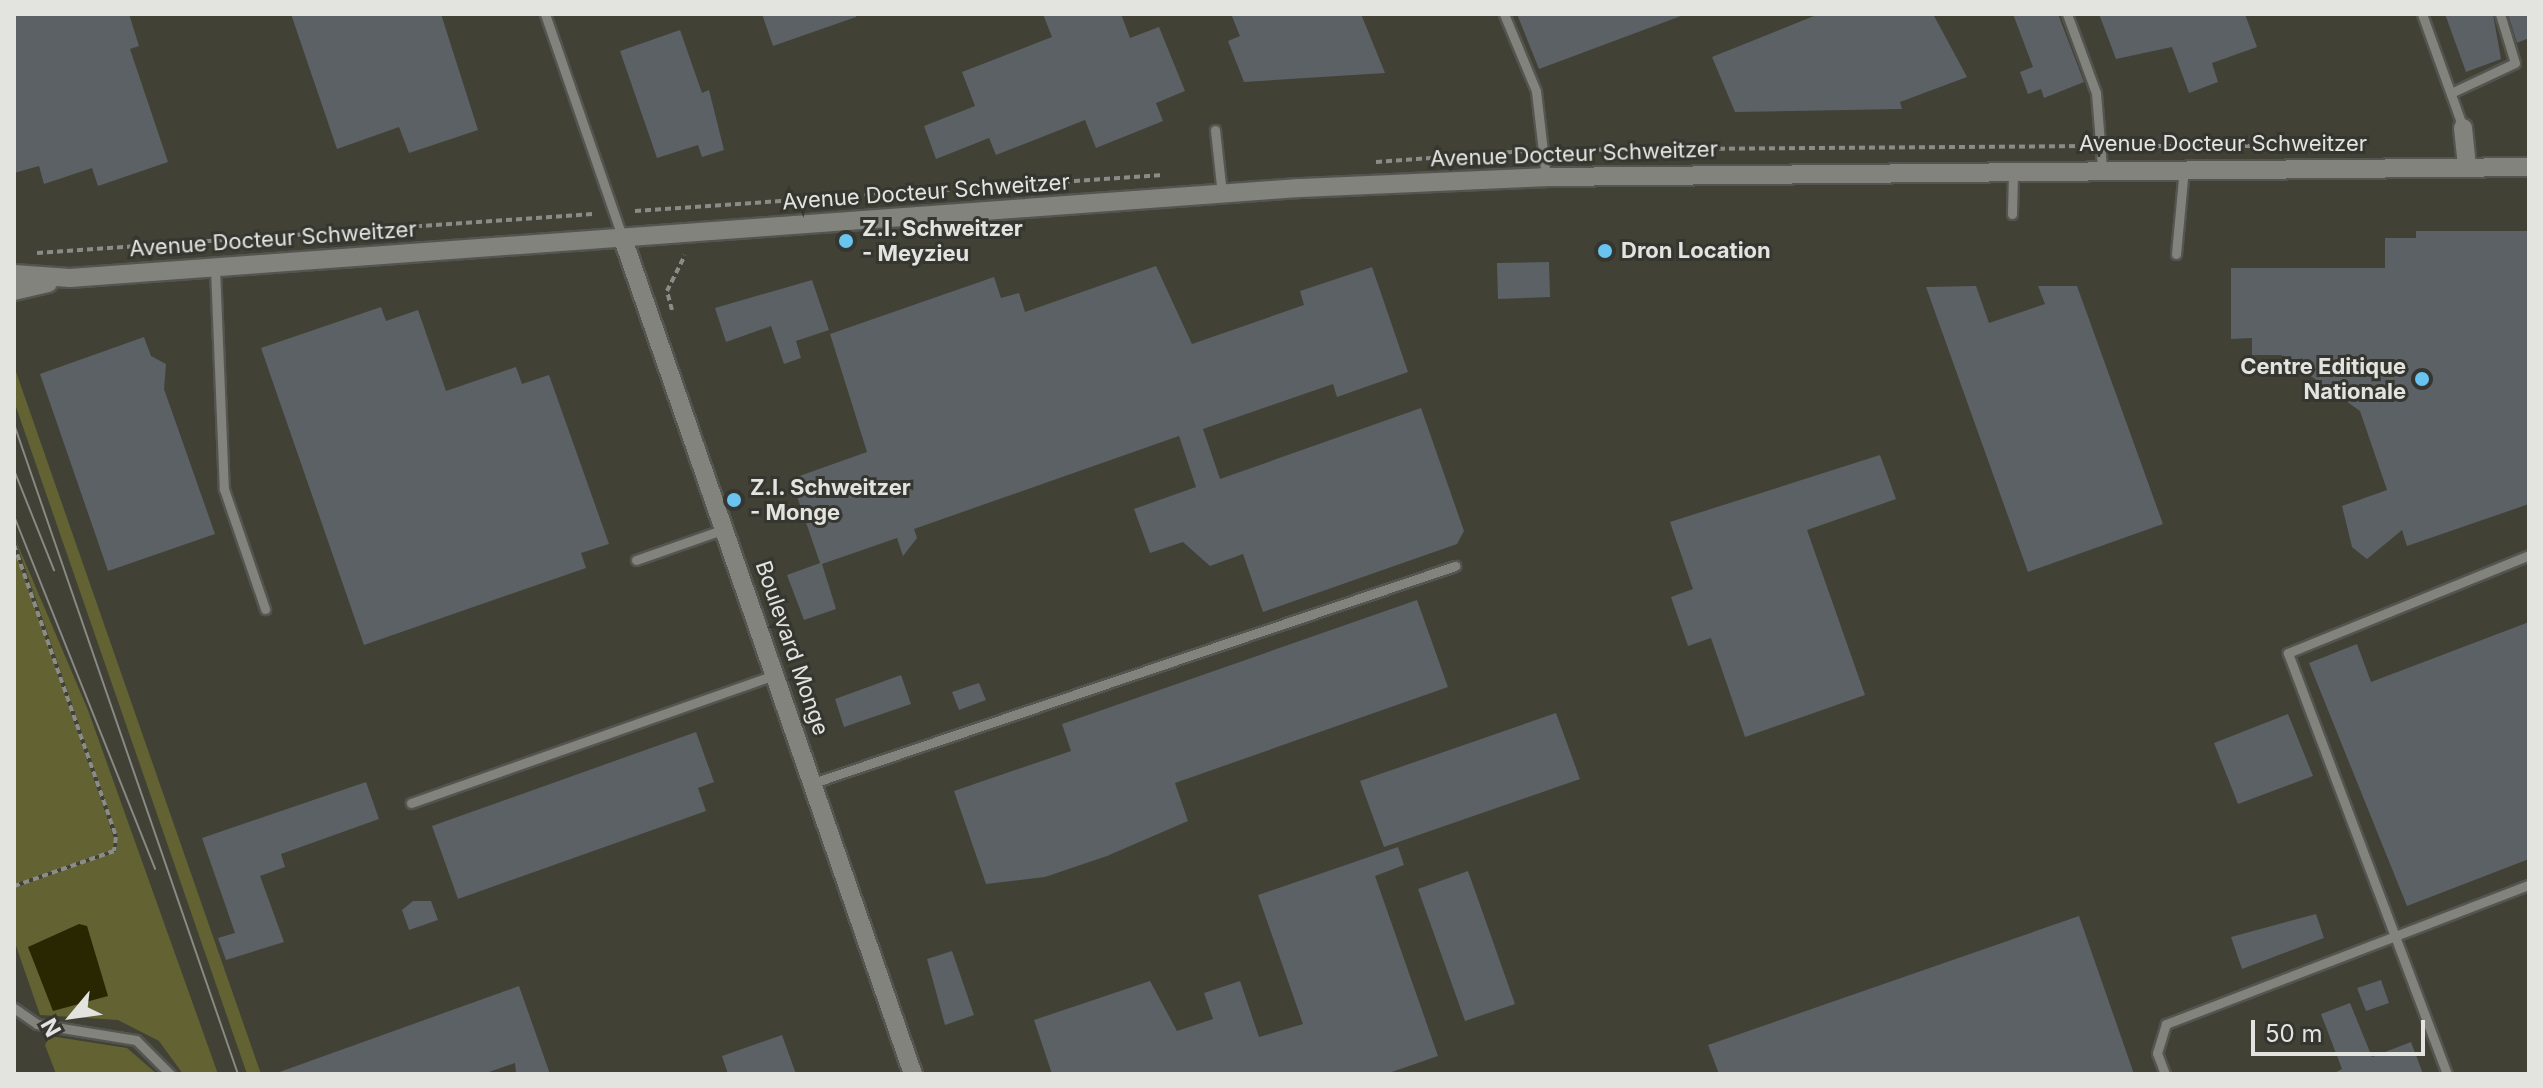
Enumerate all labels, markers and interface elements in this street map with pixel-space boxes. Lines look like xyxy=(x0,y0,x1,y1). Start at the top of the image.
street label: Avenue Docteur Schweitzer xyxy=(2079,131,2367,157)
street label: Avenue Docteur Schweitzer xyxy=(1430,136,1718,172)
street label: Avenue Docteur Schweitzer xyxy=(781,169,1071,215)
place label: Z.I. Schweitzer - Meyzieu xyxy=(862,215,1023,266)
street label: Avenue Docteur Schweitzer xyxy=(128,216,418,262)
marker: Z.I. Schweitzer - Meyzieu xyxy=(837,232,855,250)
place label: Dron Location xyxy=(1621,238,1771,264)
marker: Dron Location xyxy=(1596,242,1614,260)
place label: Centre Editique Nationale xyxy=(2240,353,2406,404)
marker: Centre Editique Nationale xyxy=(2413,370,2431,388)
place label: Z.I. Schweitzer - Monge xyxy=(750,474,911,526)
marker: Z.I. Schweitzer - Monge xyxy=(725,491,743,509)
street label: Boulevard Monge xyxy=(750,557,834,739)
north arrow xyxy=(32,976,112,1056)
scale bar xyxy=(2255,1004,2429,1054)
text: N xyxy=(36,1014,66,1041)
text: 50 m xyxy=(2265,1019,2323,1048)

